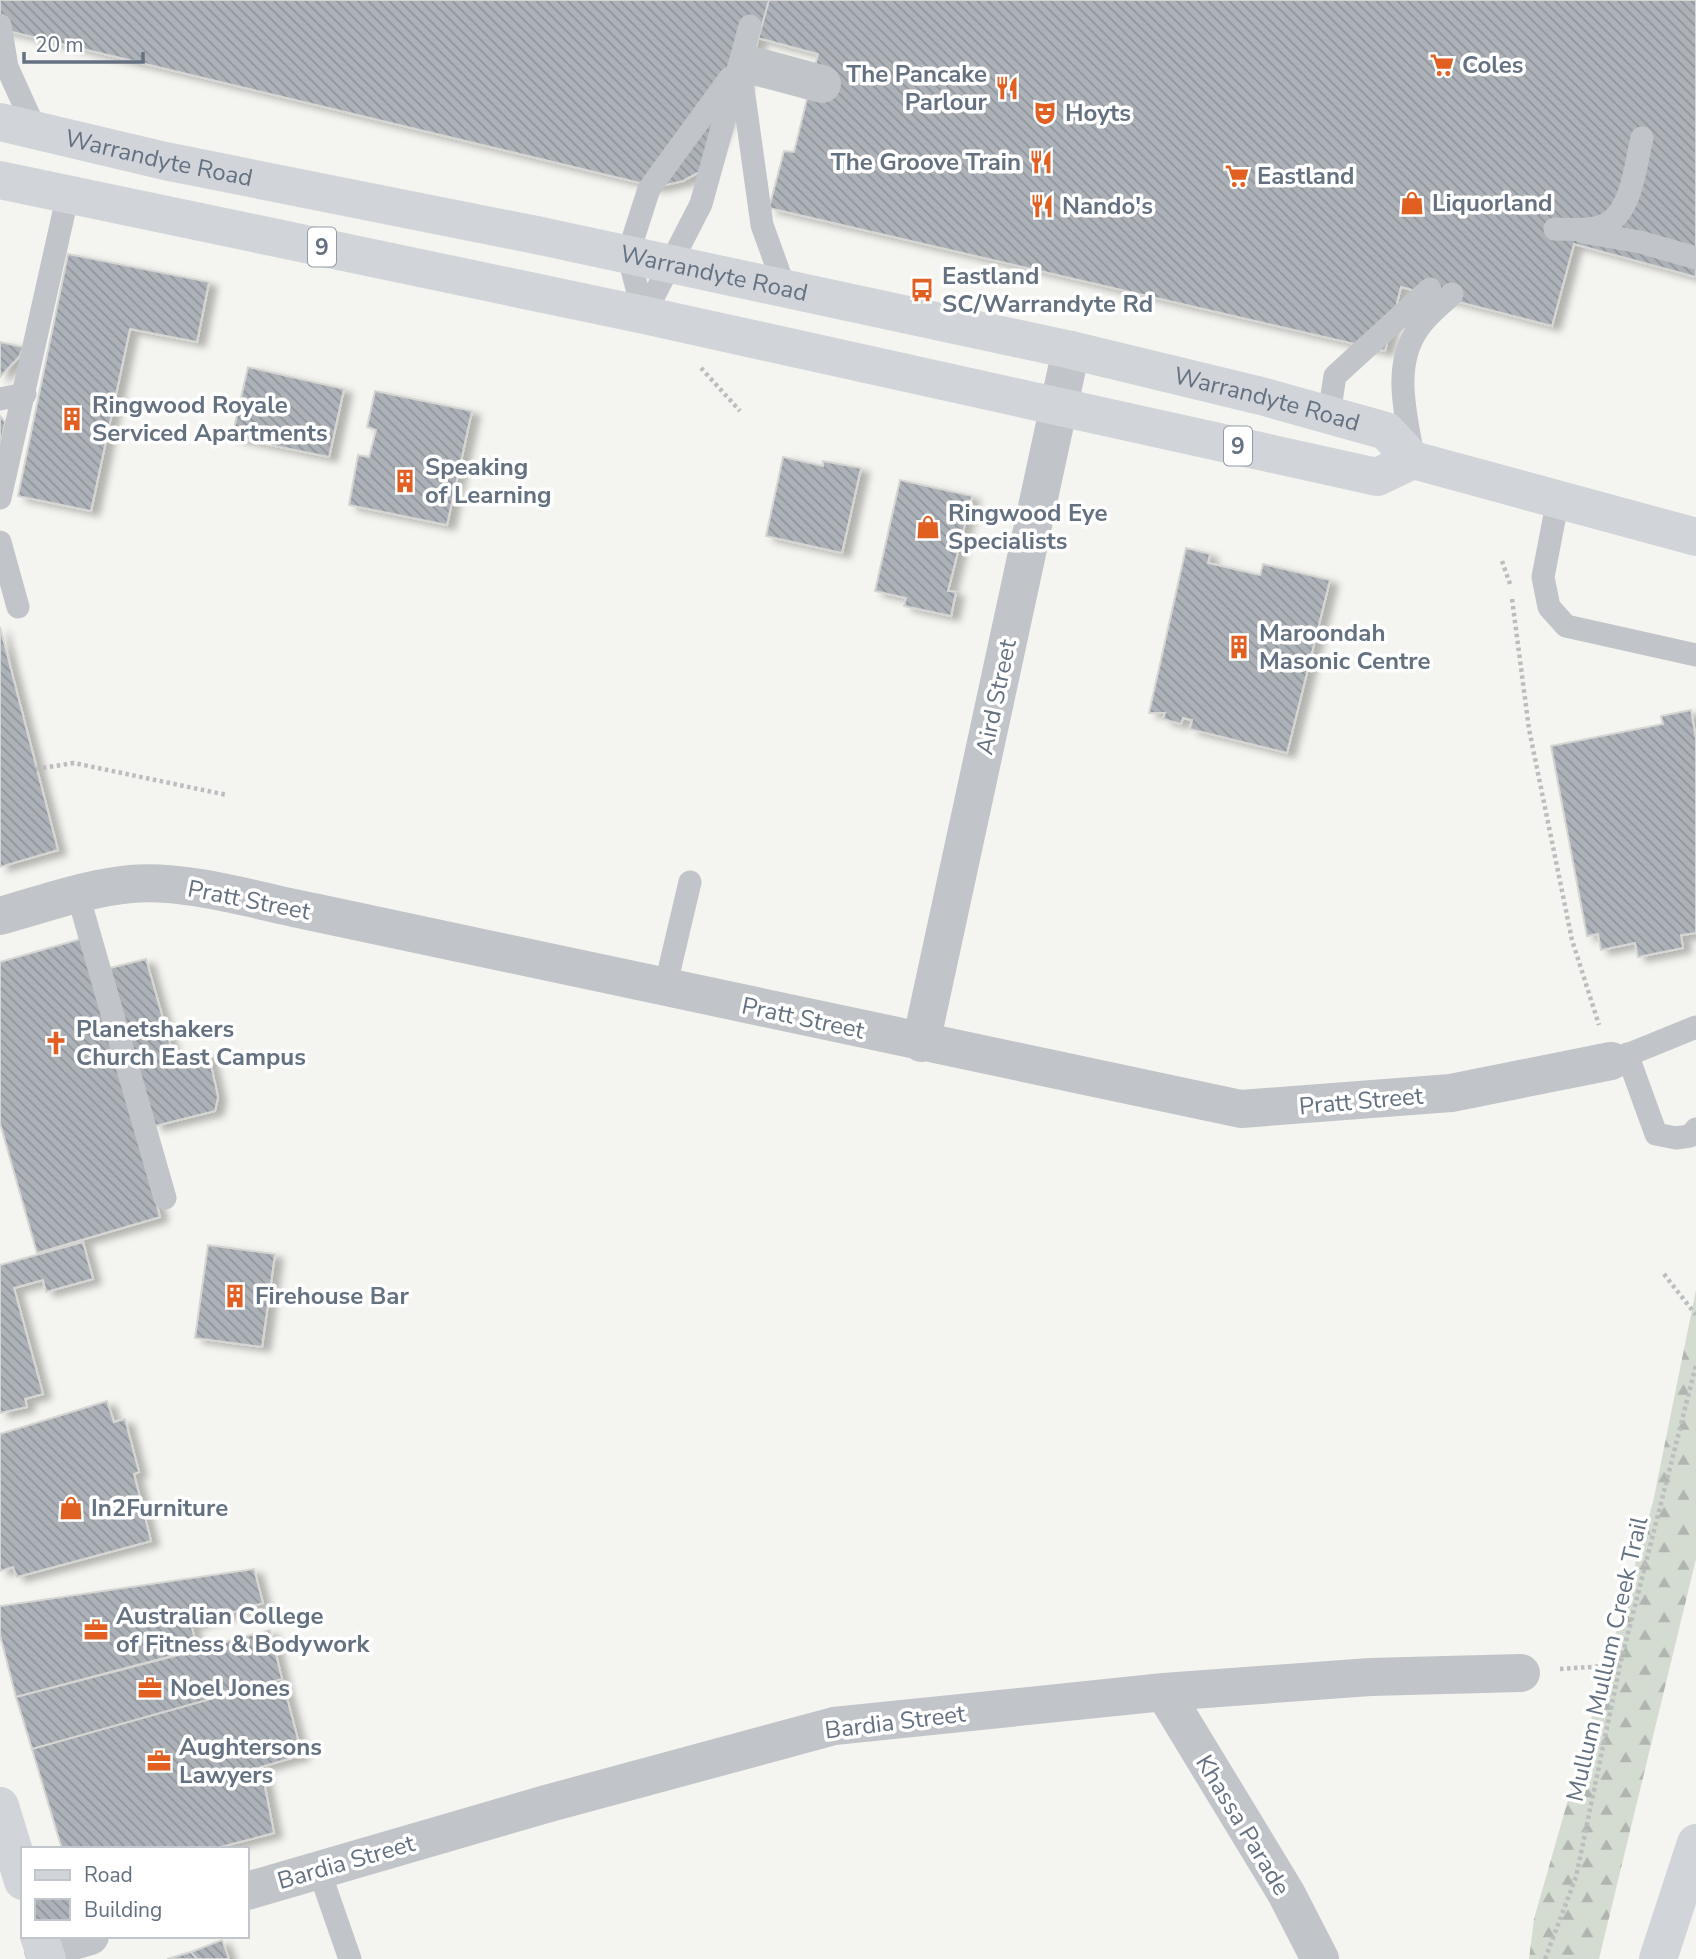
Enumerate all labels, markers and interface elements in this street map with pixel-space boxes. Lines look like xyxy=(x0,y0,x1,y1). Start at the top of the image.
scale bar xyxy=(24,21,144,65)
text: 20 m xyxy=(35,31,84,59)
place label: Coles xyxy=(1462,49,1524,81)
supermarket icon: Coles xyxy=(1428,51,1456,79)
place label: The Pancake Parlour xyxy=(846,58,988,118)
restaurant icon: The Pancake Parlour xyxy=(993,74,1021,102)
place label: Hoyts xyxy=(1065,97,1131,129)
theatre icon: Hoyts xyxy=(1031,99,1059,127)
street label: Warrandyte Road xyxy=(62,122,255,194)
place label: The Groove Train xyxy=(831,146,1021,178)
restaurant icon: The Groove Train xyxy=(1027,148,1055,176)
place label: Eastland xyxy=(1257,160,1354,192)
supermarket icon: Eastland xyxy=(1223,162,1251,190)
place label: Liquorland xyxy=(1432,187,1552,219)
shop icon: Liquorland xyxy=(1398,189,1426,217)
place label: Nando's xyxy=(1062,190,1153,222)
restaurant icon: Nando's xyxy=(1028,192,1056,220)
road number: 9 xyxy=(308,228,336,266)
street label: Warrandyte Road xyxy=(617,238,811,309)
place label: Eastland SC/Warrandyte Rd xyxy=(942,260,1153,320)
bus stop icon: Eastland SC/Warrandyte Rd xyxy=(908,276,936,304)
street label: Warrandyte Road xyxy=(1171,359,1363,439)
place label: Ringwood Royale Serviced Apartments xyxy=(92,389,328,449)
building icon: Ringwood Royale Serviced Apartments xyxy=(58,405,86,433)
road number: 9 xyxy=(1224,426,1252,466)
place label: Speaking of Learning xyxy=(425,451,552,511)
building icon: Speaking of Learning xyxy=(391,467,419,495)
place label: Ringwood Eye Specialists xyxy=(948,497,1107,557)
shop icon: Ringwood Eye Specialists xyxy=(914,513,942,541)
place label: Maroondah Masonic Centre xyxy=(1259,617,1430,677)
building icon: Maroondah Masonic Centre xyxy=(1225,633,1253,661)
street label: Aird Street xyxy=(968,636,1024,758)
street label: Pratt Street xyxy=(185,872,314,928)
street label: Pratt Street xyxy=(739,989,868,1047)
place label: Planetshakers Church East Campus xyxy=(76,1013,306,1073)
church icon: Planetshakers Church East Campus xyxy=(42,1029,70,1057)
street label: Pratt Street xyxy=(1298,1080,1425,1122)
place label: Firehouse Bar xyxy=(255,1280,409,1312)
building icon: Firehouse Bar xyxy=(221,1282,249,1310)
place label: In2Furniture xyxy=(91,1492,228,1524)
shop icon: In2Furniture xyxy=(57,1494,85,1522)
street label: Mullum Mullum Creek Trail xyxy=(1559,1513,1655,1805)
place label: Australian College of Fitness & Bodywork xyxy=(116,1600,370,1660)
office icon: Australian College of Fitness & Bodywork xyxy=(82,1616,110,1644)
place label: Noel Jones xyxy=(170,1672,290,1704)
office icon: Noel Jones xyxy=(136,1674,164,1702)
street label: Bardia Street xyxy=(823,1697,968,1746)
place label: Aughtersons Lawyers xyxy=(179,1731,322,1791)
office icon: Aughtersons Lawyers xyxy=(145,1747,173,1775)
street label: Khassa Parade xyxy=(1188,1749,1298,1901)
street label: Bardia Street xyxy=(274,1827,419,1897)
legend xyxy=(21,1847,248,1938)
text: Road xyxy=(84,1861,133,1889)
text: Building xyxy=(84,1896,162,1924)

